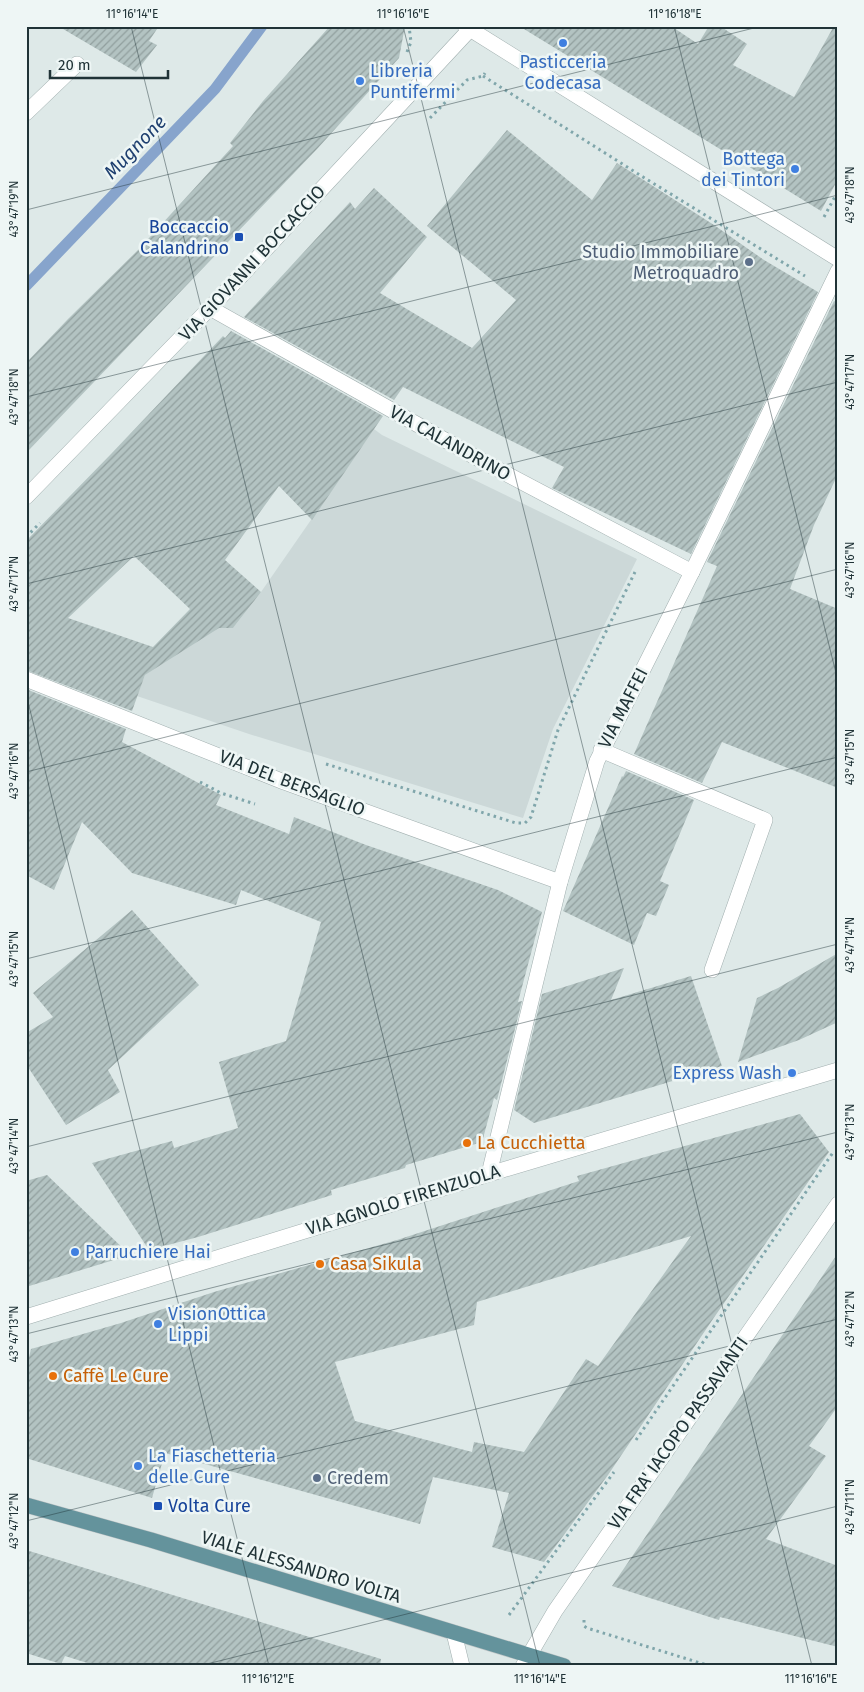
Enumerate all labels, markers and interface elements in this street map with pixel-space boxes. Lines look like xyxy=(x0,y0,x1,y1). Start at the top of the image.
text: 11°16'14"E xyxy=(106,7,158,21)
text: 11°16'16"E xyxy=(376,7,430,21)
text: 11°16'18"E xyxy=(648,7,702,21)
marker: Pasticceria Codecasa xyxy=(557,37,569,49)
scale bar xyxy=(50,48,168,80)
place label: Pasticceria Codecasa xyxy=(519,51,607,94)
text: 20 m xyxy=(58,56,91,74)
place label: Libreria Puntifermi xyxy=(370,60,456,103)
marker: Libreria Puntifermi xyxy=(354,75,366,87)
water label: Mugnone xyxy=(99,110,171,184)
place label: Bottega dei Tintori xyxy=(701,148,785,191)
marker: Bottega dei Tintori xyxy=(789,163,801,175)
text: 43°47'18"N xyxy=(843,166,857,224)
text: 43°47'19"N xyxy=(7,180,21,238)
street label: VIA GIOVANNI BOCCACCIO xyxy=(174,181,330,345)
place label: Boccaccio Calandrino xyxy=(140,216,229,259)
marker: Boccaccio Calandrino xyxy=(233,231,245,243)
place label: Studio Immobiliare Metroquadro xyxy=(582,241,739,284)
marker: Studio Immobiliare Metroquadro xyxy=(743,256,755,268)
text: 43°47'17"N xyxy=(843,354,857,410)
text: 43°47'18"N xyxy=(7,368,21,426)
street label: VIA CALANDRINO xyxy=(386,401,514,485)
text: 43°47'16"N xyxy=(843,542,857,598)
text: 43°47'17"N xyxy=(7,556,21,612)
street label: VIA MAFFEI xyxy=(593,664,653,752)
text: 43°47'15"N xyxy=(843,729,857,785)
text: 43°47'16"N xyxy=(7,743,21,799)
street label: VIA DEL BERSAGLIO xyxy=(216,745,368,821)
text: 43°47'14"N xyxy=(843,917,857,973)
text: 43°47'15"N xyxy=(7,931,21,987)
place label: Express Wash xyxy=(672,1062,782,1084)
marker: Express Wash xyxy=(786,1067,798,1079)
text: 43°47'13"N xyxy=(843,1104,857,1160)
text: 43°47'14"N xyxy=(7,1118,21,1174)
place label: La Cucchietta xyxy=(477,1132,586,1154)
marker: La Cucchietta xyxy=(461,1137,473,1149)
street label: VIA AGNOLO FIRENZUOLA xyxy=(303,1160,503,1240)
place label: Parruchiere Hai xyxy=(85,1241,211,1263)
marker: Parruchiere Hai xyxy=(69,1246,81,1258)
place label: Casa Sikula xyxy=(330,1253,422,1275)
marker: Casa Sikula xyxy=(314,1258,326,1270)
text: 43°47'12"N xyxy=(843,1291,857,1347)
place label: VisionOttica Lippi xyxy=(168,1303,266,1346)
text: 43°47'13"N xyxy=(7,1306,21,1362)
marker: VisionOttica Lippi xyxy=(152,1318,164,1330)
street label: VIA FRA' IACOPO PASSAVANTI xyxy=(603,1333,753,1533)
place label: Caffè Le Cure xyxy=(63,1365,169,1387)
marker: Caffè Le Cure xyxy=(47,1370,59,1382)
place label: La Fiaschetteria delle Cure xyxy=(148,1445,276,1488)
marker: La Fiaschetteria delle Cure xyxy=(132,1460,144,1472)
place label: Credem xyxy=(327,1467,389,1489)
marker: Credem xyxy=(311,1472,323,1484)
text: 43°47'11"N xyxy=(843,1479,857,1535)
text: 43°47'12"N xyxy=(7,1493,21,1549)
place label: Volta Cure xyxy=(168,1495,251,1517)
marker: Volta Cure xyxy=(152,1500,164,1512)
street label: VIALE ALESSANDRO VOLTA xyxy=(198,1526,404,1608)
text: 11°16'12"E xyxy=(242,1672,294,1686)
text: 11°16'14"E xyxy=(514,1672,566,1686)
text: 11°16'16"E xyxy=(784,1672,838,1686)

